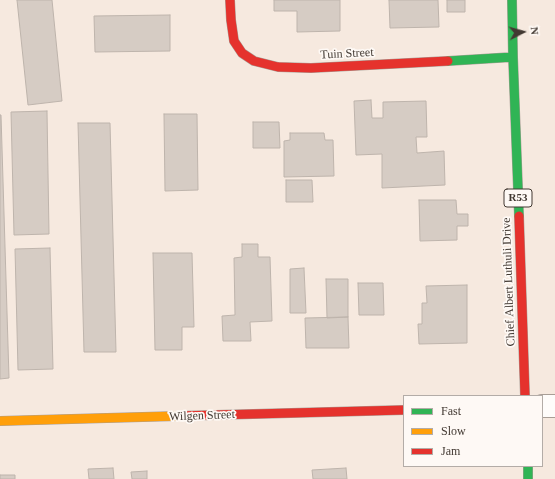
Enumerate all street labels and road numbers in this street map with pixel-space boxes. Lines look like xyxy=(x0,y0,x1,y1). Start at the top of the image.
street label: Tuin Street xyxy=(320,45,374,63)
road number: R53 xyxy=(504,189,532,207)
street label: Chief Albert Luthuli Drive xyxy=(500,217,518,347)
street label: Wilgen Street xyxy=(169,408,235,424)

